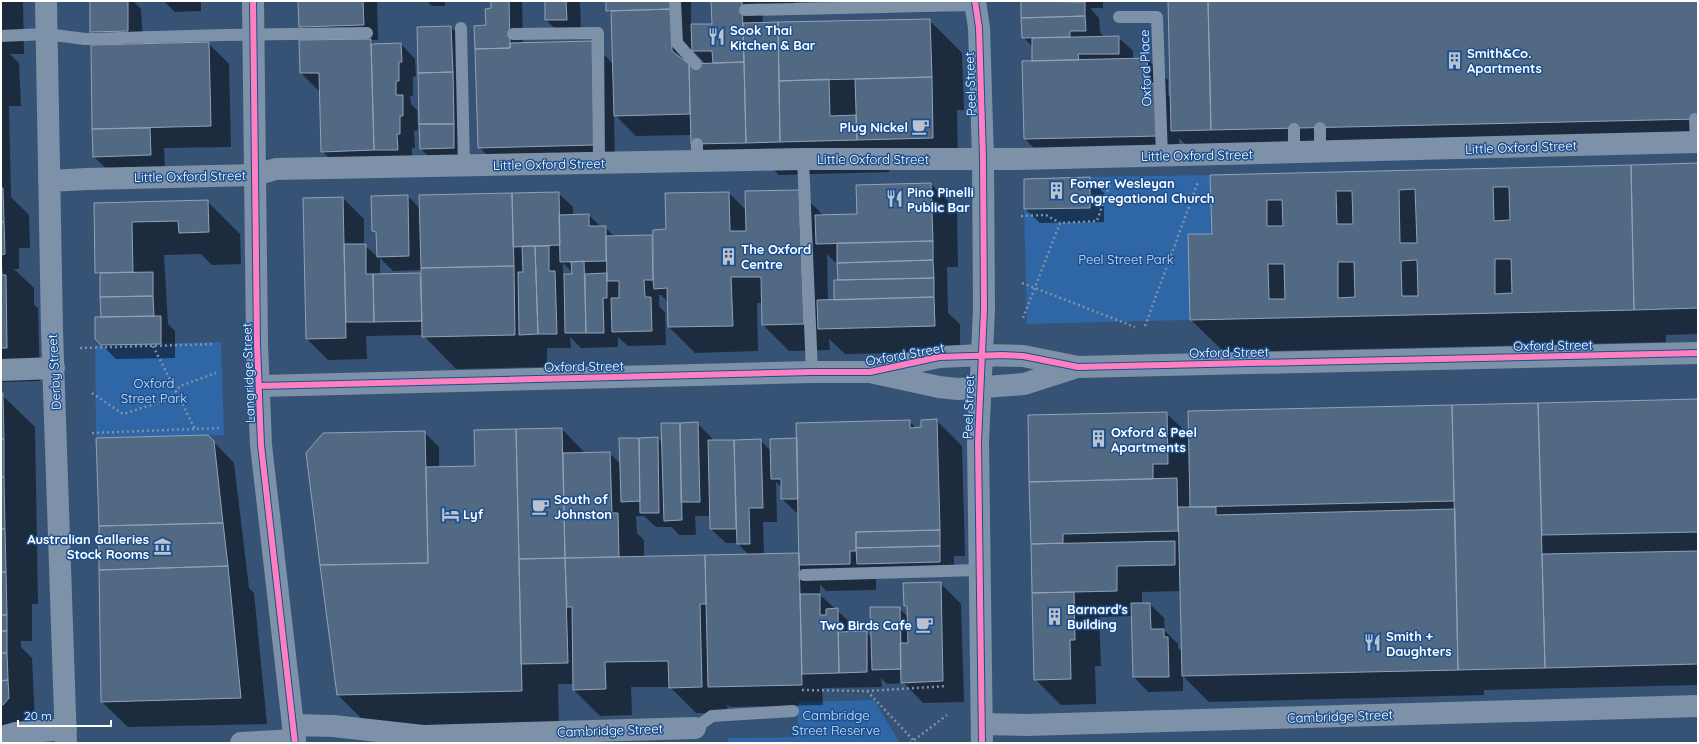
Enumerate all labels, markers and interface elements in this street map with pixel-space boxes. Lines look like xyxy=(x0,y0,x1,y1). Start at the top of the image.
place label: Sook Thai Kitchen & Bar xyxy=(730,22,816,53)
restaurant icon: Sook Thai Kitchen & Bar xyxy=(707,27,727,47)
street label: Oxford Place xyxy=(1136,29,1154,107)
place label: Smith&Co. Apartments xyxy=(1467,45,1542,76)
building icon: Smith&Co. Apartments xyxy=(1444,50,1464,70)
street label: Peel Street xyxy=(961,52,979,116)
cafe icon: Plug Nickel xyxy=(911,117,931,137)
place label: Plug Nickel xyxy=(840,119,908,135)
street label: Little Oxford Street xyxy=(1465,137,1577,157)
street label: Little Oxford Street xyxy=(1141,146,1253,164)
street label: Little Oxford Street xyxy=(817,151,929,167)
street label: Little Oxford Street xyxy=(493,155,605,173)
street label: Little Oxford Street xyxy=(134,167,246,185)
place label: Fomer Wesleyan Congregational Church xyxy=(1070,175,1214,206)
building icon: Fomer Wesleyan Congregational Church xyxy=(1047,180,1067,200)
place label: Pino Pinelli Public Bar xyxy=(907,184,974,215)
restaurant icon: Pino Pinelli Public Bar xyxy=(884,189,904,209)
place label: The Oxford Centre xyxy=(741,241,811,272)
building icon: The Oxford Centre xyxy=(718,246,738,266)
park label: Peel Street Park xyxy=(1078,251,1174,267)
street label: Langridge Street xyxy=(238,323,258,423)
street label: Derby Street xyxy=(44,334,64,410)
street label: Oxford Street xyxy=(1513,336,1593,354)
street label: Oxford Street xyxy=(864,339,946,369)
street label: Oxford Street xyxy=(1189,343,1269,361)
street label: Oxford Street xyxy=(544,357,624,375)
park label: Oxford Street Park xyxy=(121,375,187,406)
street label: Peel Street xyxy=(959,375,977,439)
place label: Oxford & Peel Apartments xyxy=(1111,424,1197,455)
building icon: Oxford & Peel Apartments xyxy=(1088,429,1108,449)
place label: South of Johnston xyxy=(554,491,612,522)
cafe icon: South of Johnston xyxy=(531,496,551,516)
hotel icon: Lyf xyxy=(440,504,460,524)
place label: Lyf xyxy=(463,506,484,522)
place label: Australian Galleries Stock Rooms xyxy=(27,531,149,562)
museum icon: Australian Galleries Stock Rooms xyxy=(152,536,172,556)
place label: Barnard's Building xyxy=(1067,601,1128,632)
building icon: Barnard's Building xyxy=(1044,606,1064,626)
cafe icon: Two Birds Cafe xyxy=(915,615,935,635)
place label: Two Birds Cafe xyxy=(819,617,912,633)
place label: Smith + Daughters xyxy=(1386,628,1452,659)
restaurant icon: Smith + Daughters xyxy=(1363,633,1383,653)
scale bar xyxy=(18,702,111,728)
street label: Cambridge Street xyxy=(1287,706,1393,726)
park label: Cambridge Street Reserve xyxy=(792,707,880,738)
text: 20 m xyxy=(24,708,52,723)
street label: Cambridge Street xyxy=(557,720,663,740)

